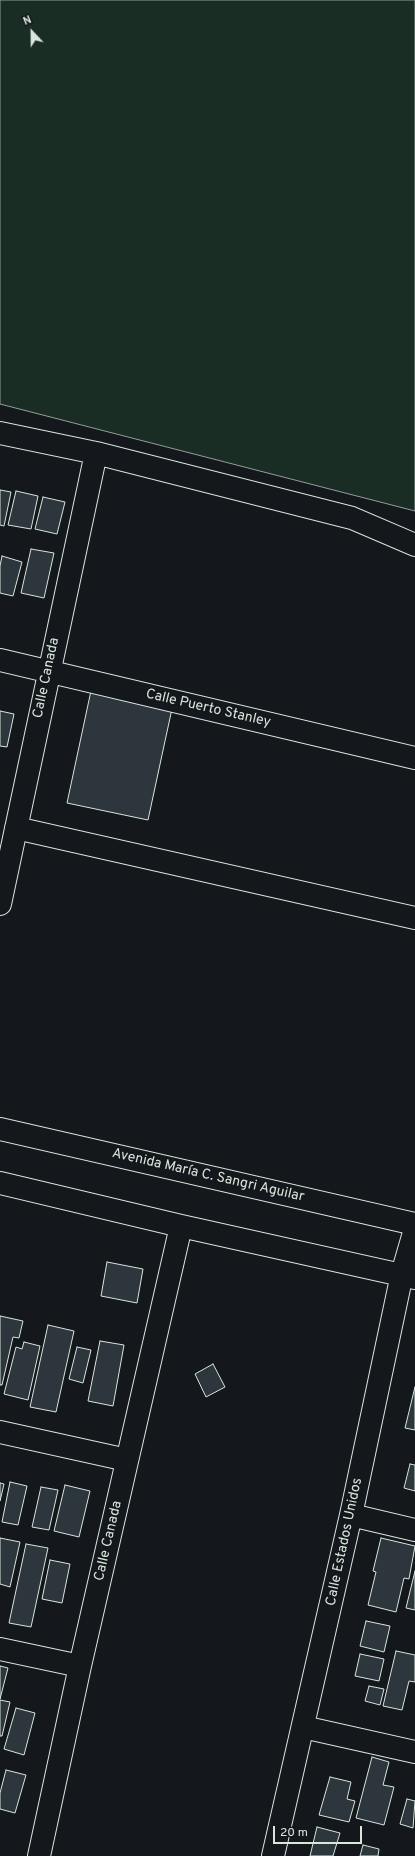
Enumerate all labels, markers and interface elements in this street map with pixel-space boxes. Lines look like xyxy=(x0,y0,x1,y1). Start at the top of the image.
north arrow xyxy=(12,12,52,52)
text: N xyxy=(21,13,34,29)
street label: Calle Canada xyxy=(30,636,64,720)
street label: Calle Puerto Stanley xyxy=(144,686,272,732)
street label: Avenida María C. Sangri Aguilar xyxy=(110,1146,306,1206)
street label: Calle Estados Unidos xyxy=(323,1476,367,1608)
street label: Calle Canada xyxy=(92,1499,126,1583)
scale bar xyxy=(275,1818,364,1844)
text: 20 m xyxy=(280,1825,308,1841)

